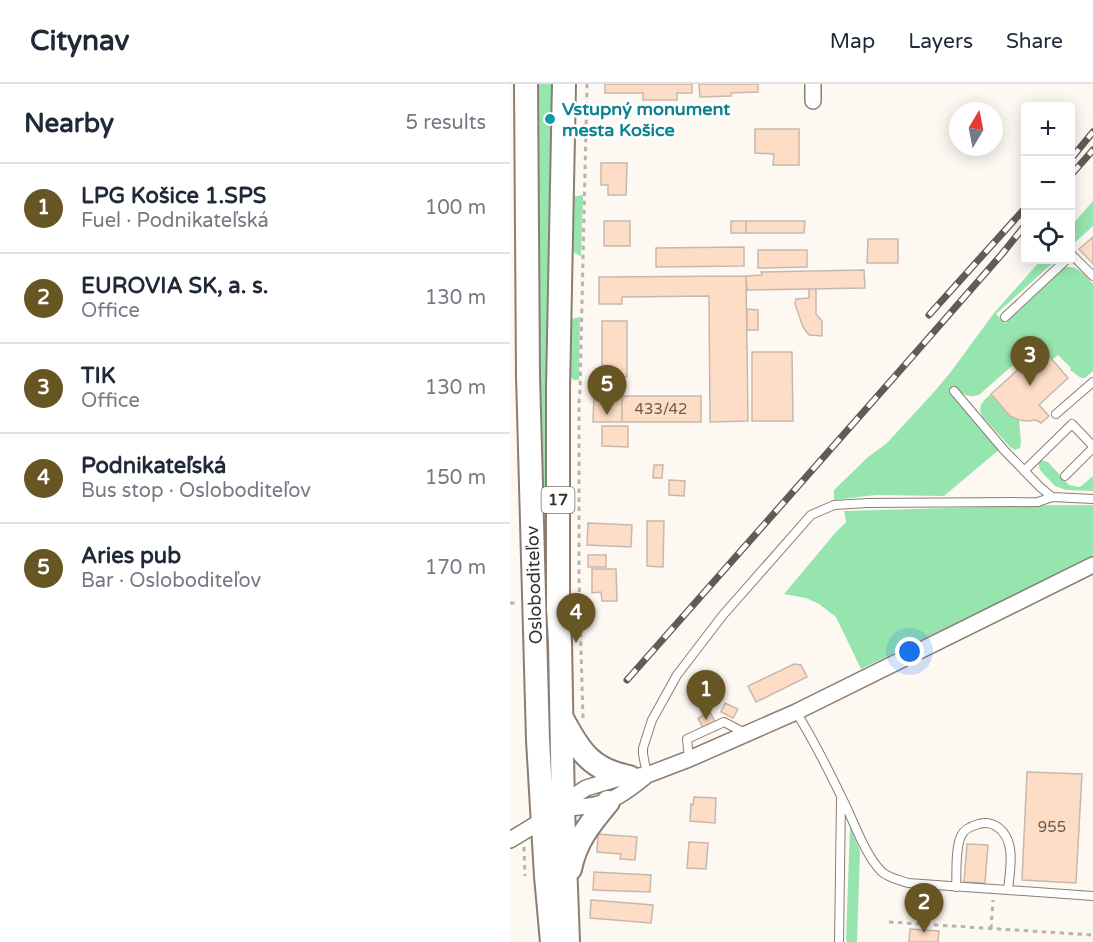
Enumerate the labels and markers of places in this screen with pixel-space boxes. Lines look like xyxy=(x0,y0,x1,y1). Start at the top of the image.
place label: Vstupný monument mesta Košice xyxy=(562,98,730,141)
marker: Vstupný monument mesta Košice xyxy=(543,112,557,126)
pin: 3 xyxy=(1010,336,1050,386)
pin: 5 xyxy=(588,366,626,415)
pin: 4 xyxy=(556,594,596,643)
pin: 1 xyxy=(686,670,726,720)
pin: 2 xyxy=(904,884,944,933)

